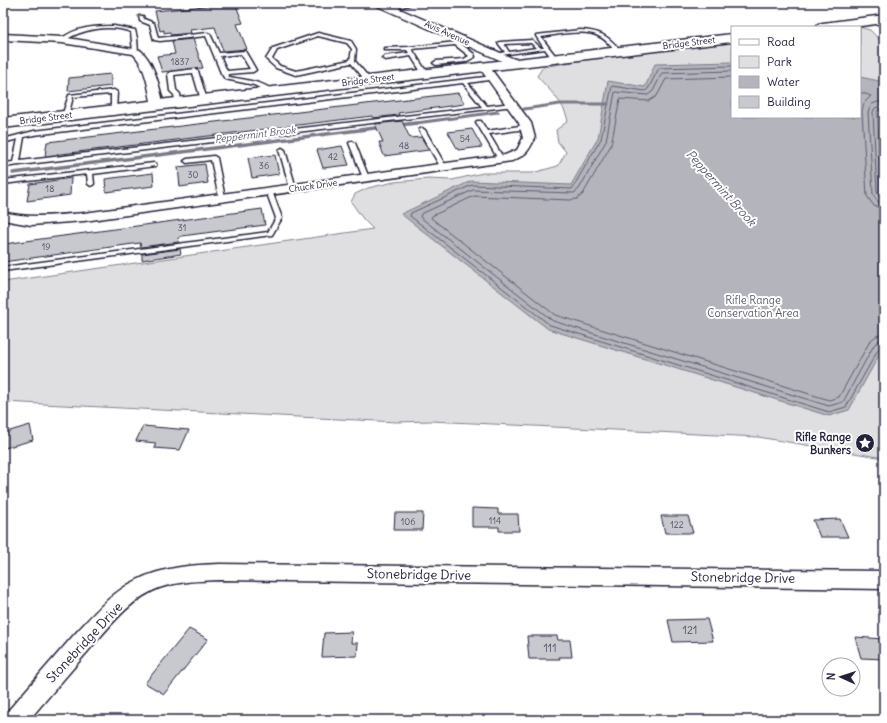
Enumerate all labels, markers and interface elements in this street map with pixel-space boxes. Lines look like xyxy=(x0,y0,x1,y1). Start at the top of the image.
street label: Avis Avenue xyxy=(423,18,472,47)
legend xyxy=(731,26,861,118)
street label: Bridge Street xyxy=(662,34,716,51)
text: Road xyxy=(767,34,795,49)
text: Park xyxy=(767,54,792,69)
house number: 1837 xyxy=(171,56,190,67)
street label: Bridge Street xyxy=(341,71,395,88)
text: Water xyxy=(767,74,800,89)
text: Building xyxy=(767,94,811,109)
street label: Bridge Street xyxy=(19,109,73,126)
water label: Peppermint Brook xyxy=(214,123,297,146)
house number: 54 xyxy=(460,133,470,144)
house number: 48 xyxy=(399,140,409,151)
water label: Peppermint Brook xyxy=(683,146,760,230)
house number: 42 xyxy=(328,151,338,162)
house number: 36 xyxy=(259,160,269,171)
house number: 30 xyxy=(187,169,199,180)
street label: Chuck Drive xyxy=(288,177,338,194)
house number: 18 xyxy=(46,183,54,194)
house number: 31 xyxy=(178,222,186,233)
house number: 19 xyxy=(42,241,50,252)
park label: Rifle Range Conservation Area xyxy=(707,293,799,320)
place label: Rifle Range Bunkers xyxy=(795,430,851,457)
place icon: Rifle Range Bunkers xyxy=(854,432,876,454)
house number: 114 xyxy=(489,515,501,526)
house number: 106 xyxy=(401,516,415,527)
house number: 122 xyxy=(670,519,684,530)
street label: Stonebridge Drive xyxy=(367,565,471,584)
street label: Stonebridge Drive xyxy=(691,568,795,587)
street label: Stonebridge Drive xyxy=(43,598,126,686)
house number: 121 xyxy=(683,623,697,637)
house number: 111 xyxy=(543,641,557,655)
north arrow xyxy=(821,657,861,697)
text: N xyxy=(824,672,838,681)

